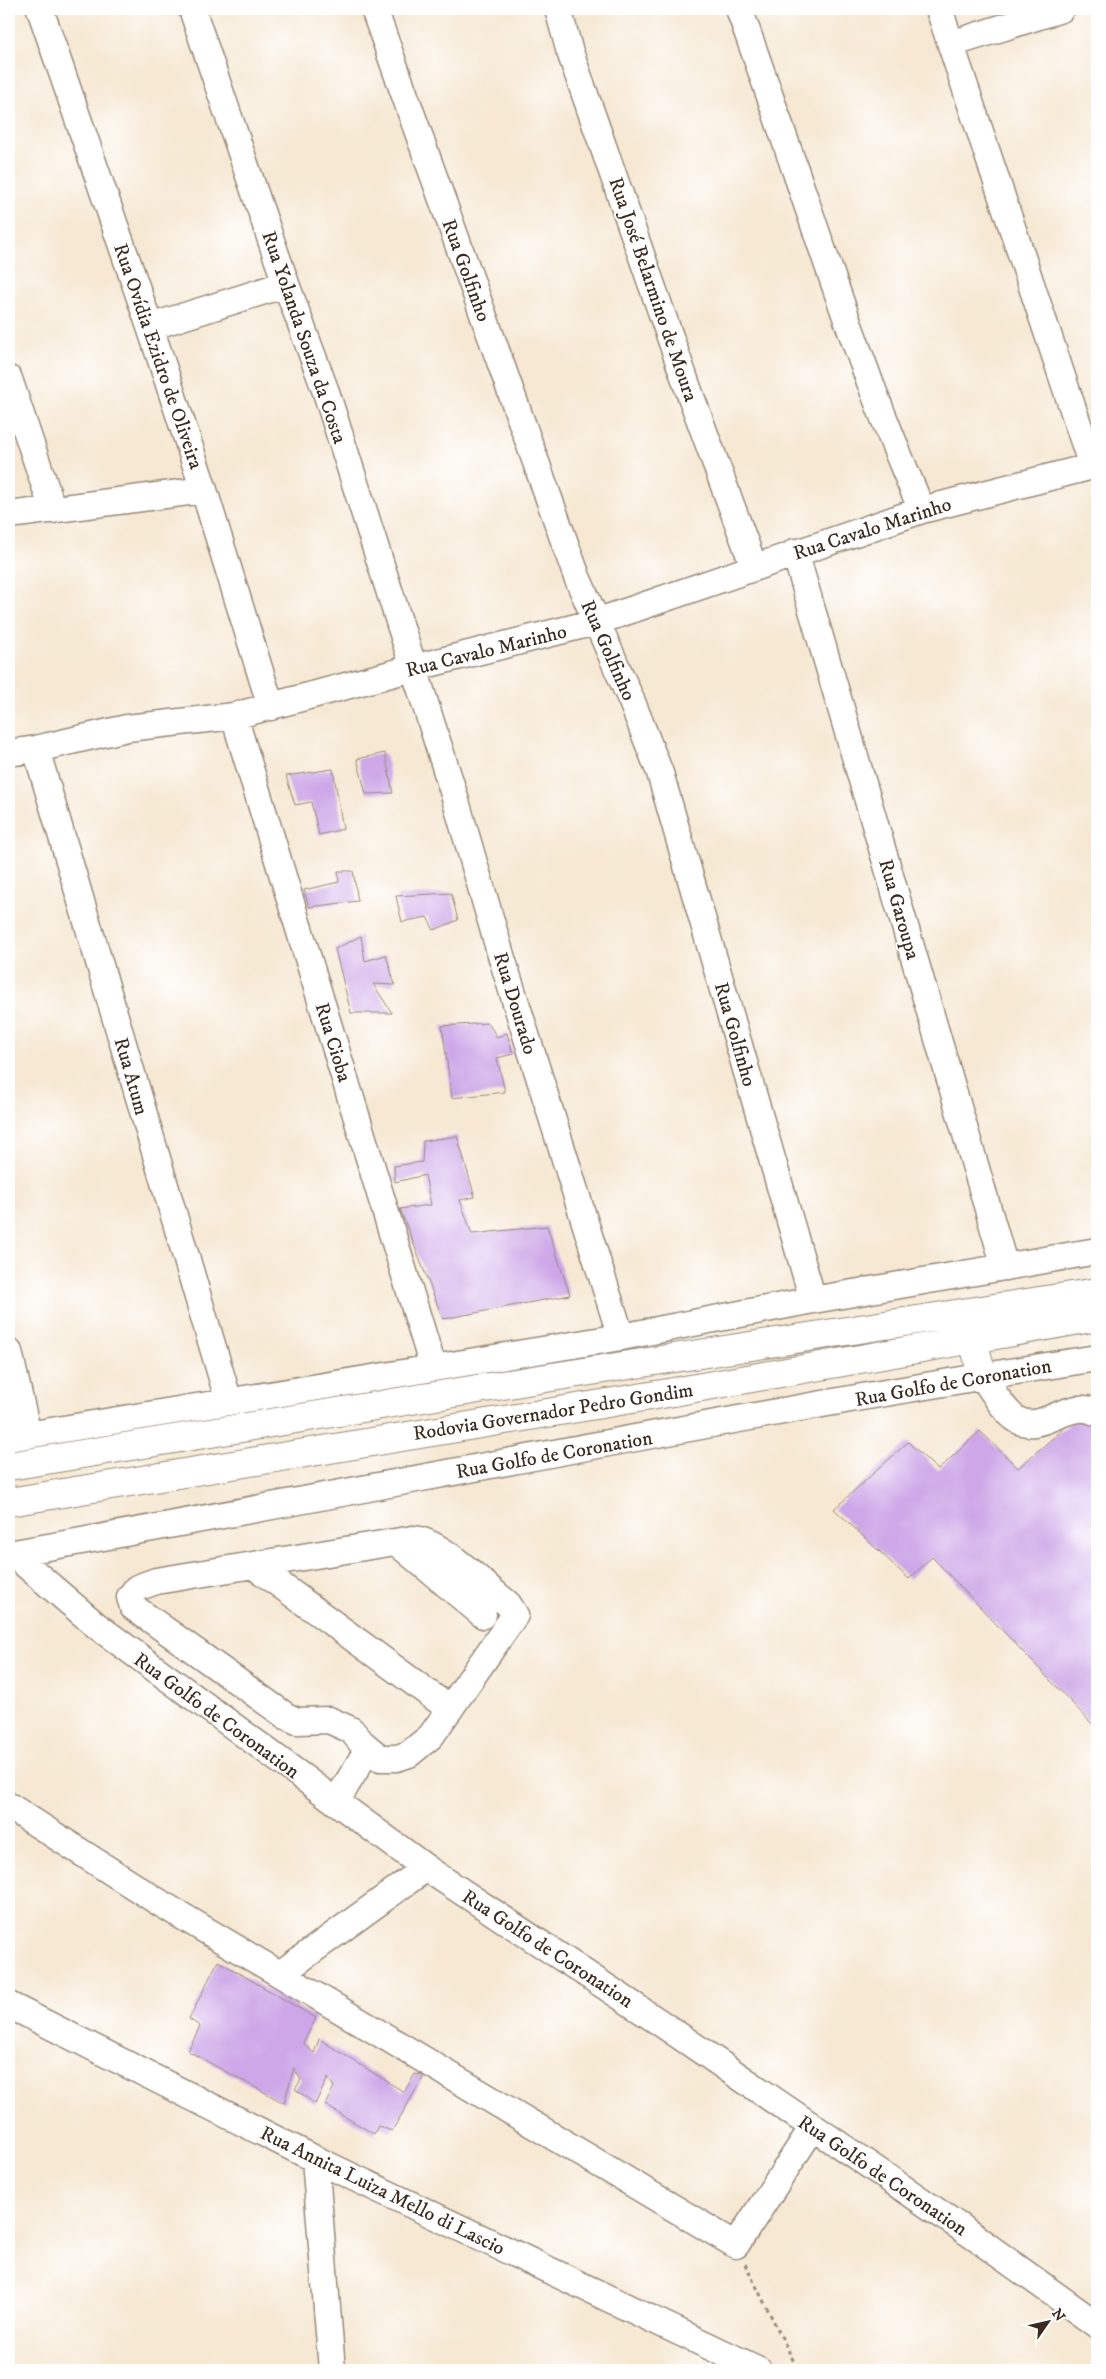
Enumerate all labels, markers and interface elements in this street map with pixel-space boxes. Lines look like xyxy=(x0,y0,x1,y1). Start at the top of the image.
street label: Rua José Belarmino de Moura xyxy=(602,174,703,405)
street label: Rua Golfinho xyxy=(436,216,496,325)
street label: Rua Yolanda Souza da Costa xyxy=(255,228,352,447)
street label: Rua Ovídia Ezidro de Oliveira xyxy=(107,240,208,473)
street label: Rua Cavalo Marinho xyxy=(790,492,955,567)
street label: Rua Golfinho xyxy=(574,597,641,705)
street label: Rua Cavalo Marinho xyxy=(403,619,569,684)
street label: Rua Garoupa xyxy=(872,856,925,963)
street label: Rua Dourado xyxy=(487,949,542,1058)
street label: Rua Golfinho xyxy=(708,979,761,1089)
street label: Rua Cioba xyxy=(309,1000,357,1086)
street label: Rua Atum xyxy=(108,1035,154,1118)
street label: Rua Golfo de Coronation xyxy=(853,1354,1054,1413)
street label: Rodovia Governador Pedro Gondim xyxy=(411,1378,695,1447)
street label: Rua Golfo de Coronation xyxy=(454,1426,655,1485)
street label: Rua Golfo de Coronation xyxy=(128,1648,304,1785)
street label: Rua Golfo de Coronation xyxy=(457,1885,638,2014)
street label: Rua Golfo de Coronation xyxy=(793,2110,972,2243)
street label: Rua Annita Luiza Mello di Lascio xyxy=(256,2121,509,2262)
north arrow xyxy=(1024,2296,1074,2346)
text: N xyxy=(1047,2305,1069,2326)

